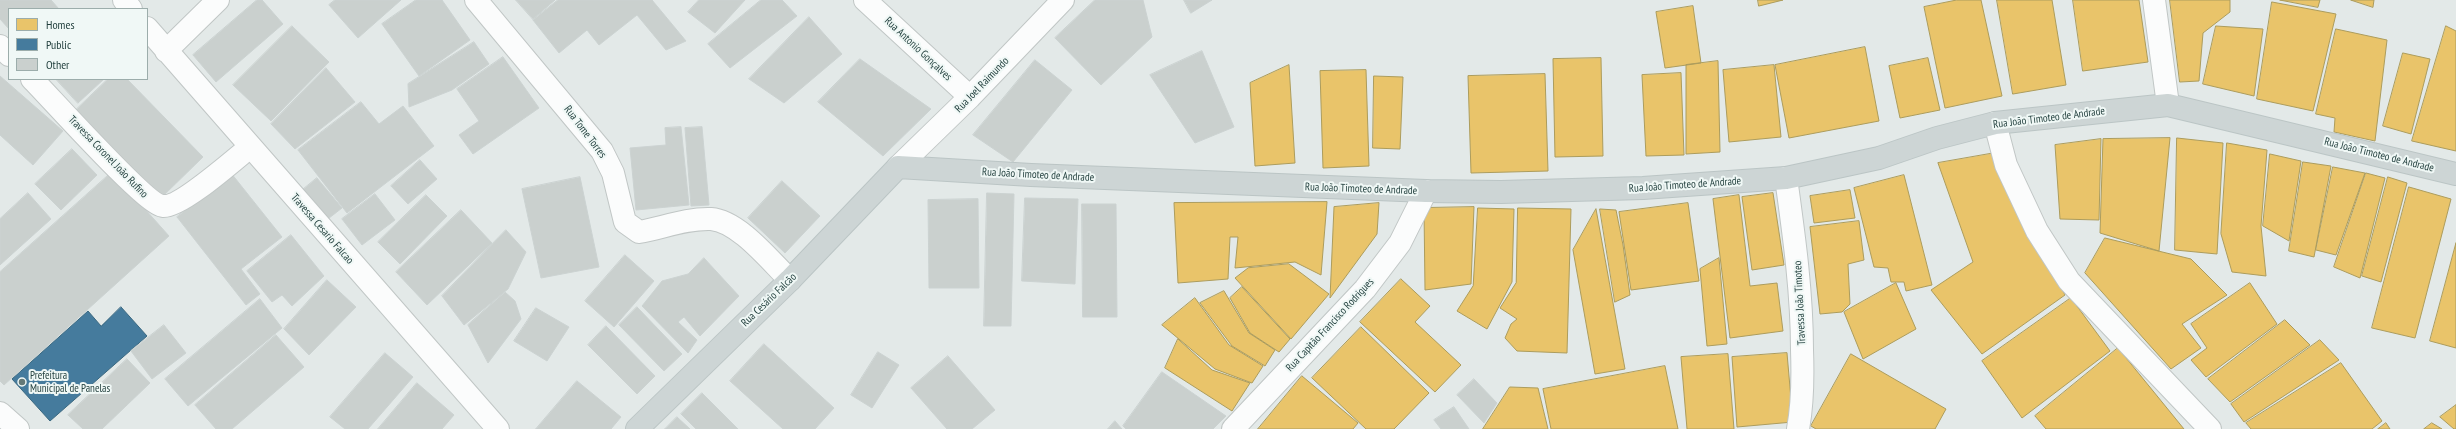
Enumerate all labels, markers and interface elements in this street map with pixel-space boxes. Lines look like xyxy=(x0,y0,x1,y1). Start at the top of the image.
legend xyxy=(8,8,148,80)
street label: Rua Antonio Gonçalves xyxy=(882,14,954,84)
text: Homes xyxy=(46,17,74,32)
text: Public xyxy=(46,37,71,52)
street label: Rua Joel Raimundo xyxy=(952,55,1012,115)
text: Other xyxy=(46,57,69,72)
street label: Rua Tome Torres xyxy=(561,103,609,161)
street label: Rua João Timoteo de Andrade xyxy=(1992,105,2106,131)
street label: Travessa Coronel João Rufino xyxy=(65,113,151,201)
street label: Rua João Timoteo de Andrade xyxy=(2323,135,2435,175)
street label: Rua João Timoteo de Andrade xyxy=(981,165,1095,185)
street label: Rua João Timoteo de Andrade xyxy=(1628,174,1742,196)
street label: Rua João Timoteo de Andrade xyxy=(1305,180,1417,198)
street label: Travessa Cesario Falcao xyxy=(288,191,356,267)
street label: Travessa João Timoteo xyxy=(1791,260,1809,346)
street label: Rua Cesário Falcão xyxy=(739,271,799,329)
street label: Rua Capitão Francisco Rodrigues xyxy=(1283,276,1377,374)
place label: Prefeitura Municipal de Panelas xyxy=(30,369,110,395)
marker: Prefeitura Municipal de Panelas xyxy=(17,377,27,387)

